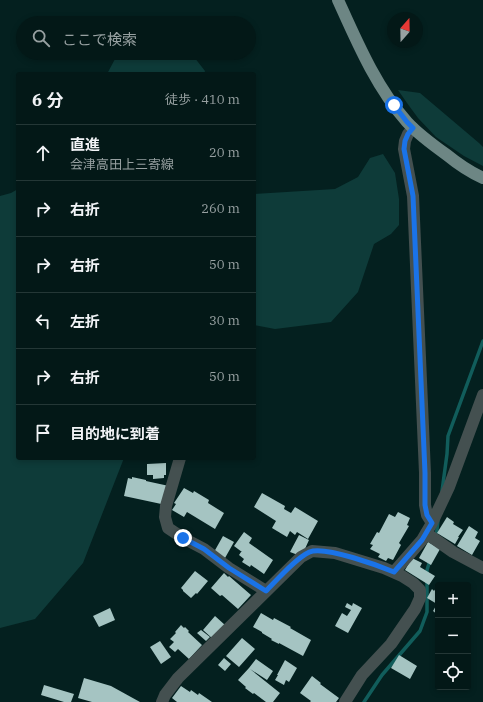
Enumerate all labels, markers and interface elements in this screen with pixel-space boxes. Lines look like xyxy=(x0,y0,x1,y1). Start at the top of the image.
north arrow xyxy=(387,12,423,48)
search box xyxy=(16,16,256,60)
icon: search xyxy=(30,27,52,49)
text: ここで検索 xyxy=(62,30,137,49)
text: 6 分 xyxy=(32,89,63,111)
text: 徒歩 · 410 m xyxy=(165,91,240,108)
route start xyxy=(385,96,403,114)
text: 直進 xyxy=(70,135,100,154)
icon: ahead xyxy=(32,142,54,164)
text: 20 m xyxy=(209,144,240,161)
text: 会津高田上三寄線 xyxy=(70,156,174,173)
icon: right xyxy=(32,198,54,220)
text: 右折 xyxy=(70,200,100,219)
text: 260 m xyxy=(201,200,240,217)
icon: right xyxy=(32,254,54,276)
text: 右折 xyxy=(70,256,100,275)
text: 50 m xyxy=(209,256,240,273)
icon: left xyxy=(32,310,54,332)
text: 左折 xyxy=(70,312,100,331)
text: 30 m xyxy=(209,312,240,329)
icon: right xyxy=(32,366,54,388)
text: 右折 xyxy=(70,368,100,387)
text: 50 m xyxy=(209,368,240,385)
icon: arrive xyxy=(32,422,54,444)
text: 目的地に到着 xyxy=(70,424,160,443)
route end xyxy=(174,529,192,547)
map controls xyxy=(435,582,471,690)
button: + xyxy=(435,582,471,618)
button: − xyxy=(435,618,471,654)
button: locate xyxy=(435,654,471,690)

